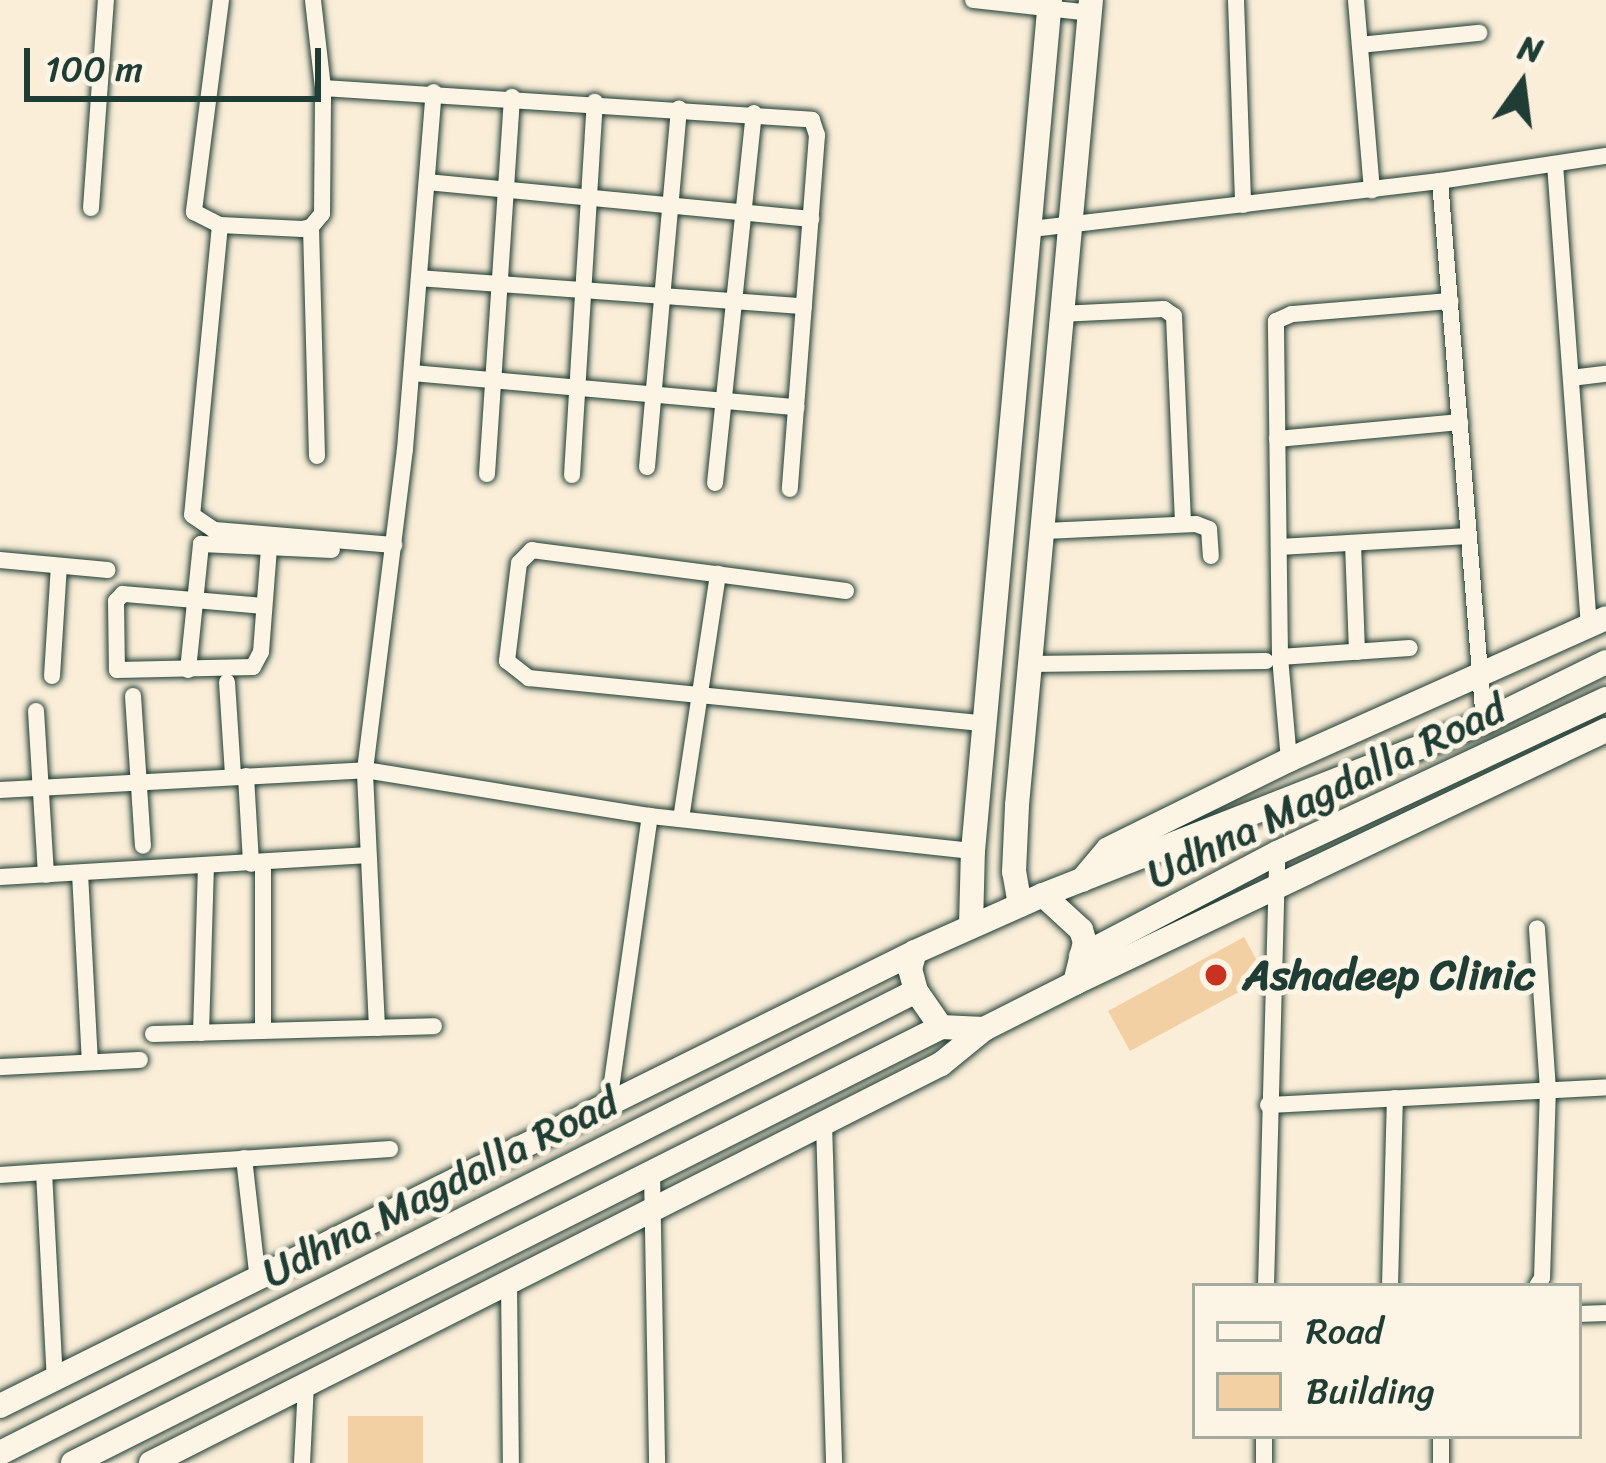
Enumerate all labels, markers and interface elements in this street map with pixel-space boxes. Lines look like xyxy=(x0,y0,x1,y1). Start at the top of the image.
text: N xyxy=(1513,18,1549,80)
scale bar xyxy=(30,24,327,98)
north arrow xyxy=(1462,24,1582,144)
text: 100 m xyxy=(45,37,143,101)
street label: Udhna Magdalla Road xyxy=(1139,682,1513,900)
place label: Ashadeep Clinic xyxy=(1243,950,1535,1000)
marker: Ashadeep Clinic xyxy=(1200,959,1232,991)
street label: Udhna Magdalla Road xyxy=(254,1075,626,1299)
legend xyxy=(1192,1283,1582,1439)
text: Road xyxy=(1306,1299,1383,1363)
text: Building xyxy=(1306,1359,1435,1423)

